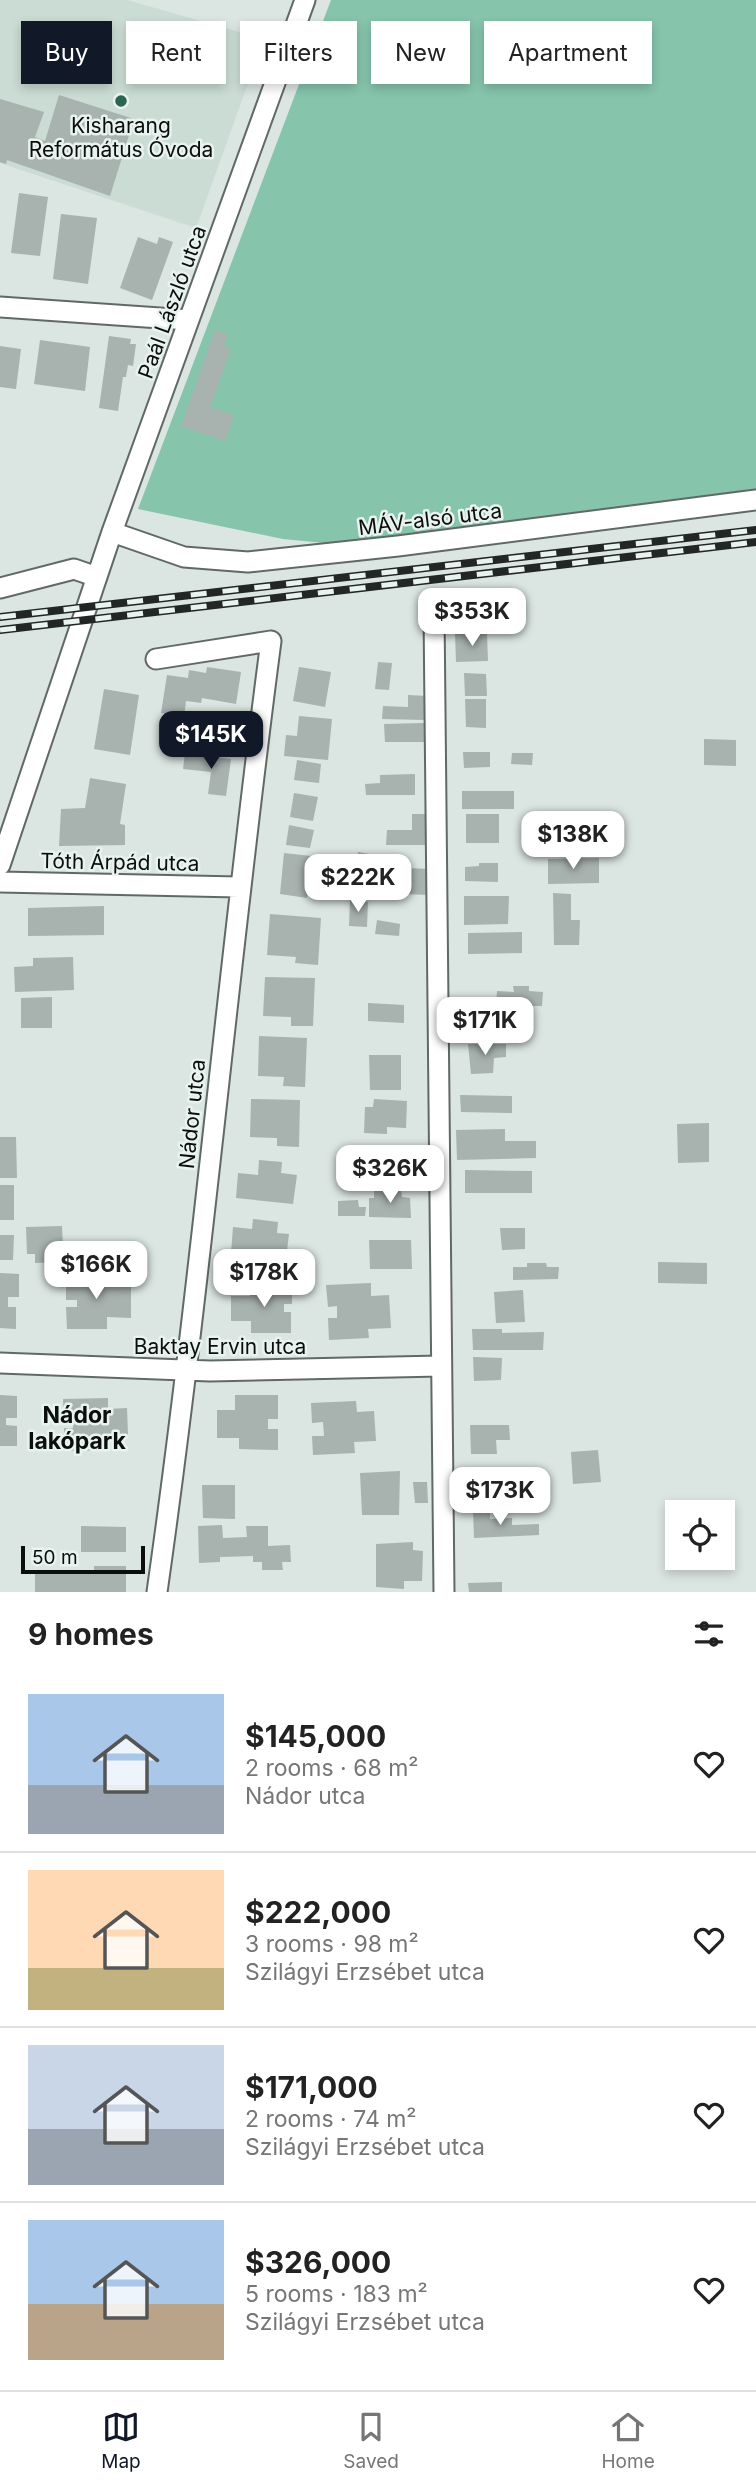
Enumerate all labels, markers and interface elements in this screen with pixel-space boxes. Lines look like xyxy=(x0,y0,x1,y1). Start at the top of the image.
chip: Buy xyxy=(21,21,112,84)
chip: Rent xyxy=(126,21,226,84)
chip: Filters xyxy=(240,21,357,84)
chip: New xyxy=(371,21,470,84)
chip: Apartment xyxy=(484,21,652,84)
marker: Kisharang Református Óvoda xyxy=(113,93,129,109)
place label: Kisharang Református Óvoda xyxy=(29,113,213,162)
street label: Paál László utca xyxy=(133,222,211,382)
street label: MÁV-alsó utca xyxy=(357,497,503,540)
pin: $353K xyxy=(423,588,521,648)
text: $353K xyxy=(434,597,510,625)
pin: $145K xyxy=(162,712,260,771)
text: $145K xyxy=(175,720,247,748)
pin: $138K xyxy=(524,812,622,871)
text: $138K xyxy=(537,820,609,848)
street label: Tóth Árpád utca xyxy=(40,847,200,876)
pin: $222K xyxy=(309,855,407,914)
text: $222K xyxy=(320,863,396,891)
pin: $171K xyxy=(436,998,534,1057)
text: $171K xyxy=(453,1006,517,1034)
street label: Nádor utca xyxy=(174,1058,210,1170)
pin: $326K xyxy=(341,1146,439,1205)
text: $326K xyxy=(352,1154,428,1182)
pin: $166K xyxy=(47,1242,145,1301)
text: $166K xyxy=(60,1250,132,1278)
pin: $178K xyxy=(215,1250,313,1309)
text: $178K xyxy=(229,1258,299,1286)
street label: Baktay Ervin utca xyxy=(134,1334,306,1359)
district label: Nádor lakópark xyxy=(28,1401,126,1455)
pin: $173K xyxy=(451,1468,549,1527)
text: $173K xyxy=(465,1476,535,1504)
map controls xyxy=(665,1500,735,1570)
button: locate xyxy=(665,1500,735,1570)
scale bar xyxy=(21,1543,145,1575)
text: 50 m xyxy=(32,1546,78,1569)
icon: filters xyxy=(690,1615,728,1653)
text: 9 homes xyxy=(28,1616,154,1652)
text: $145,000 xyxy=(245,1718,386,1754)
icon: home xyxy=(84,1722,168,1806)
icon: heart xyxy=(690,1745,728,1783)
text: 2 rooms · 68 m² xyxy=(245,1754,418,1782)
text: Nádor utca xyxy=(245,1782,365,1810)
text: $222,000 xyxy=(245,1894,391,1930)
icon: home xyxy=(84,1898,168,1982)
icon: heart xyxy=(690,1921,728,1959)
text: 3 rooms · 98 m² xyxy=(245,1930,419,1958)
text: Szilágyi Erzsébet utca xyxy=(245,1958,485,1986)
text: $171,000 xyxy=(245,2069,378,2105)
icon: home xyxy=(84,2073,168,2157)
icon: heart xyxy=(690,2096,728,2134)
text: 2 rooms · 74 m² xyxy=(245,2105,417,2133)
text: Szilágyi Erzsébet utca xyxy=(245,2133,485,2161)
text: $326,000 xyxy=(245,2244,391,2280)
icon: home xyxy=(84,2248,168,2332)
icon: heart xyxy=(690,2271,728,2309)
text: 5 rooms · 183 m² xyxy=(245,2280,428,2308)
text: Szilágyi Erzsébet utca xyxy=(245,2308,485,2336)
tab: Map xyxy=(101,2408,141,2473)
tab: Saved xyxy=(343,2408,399,2473)
tab: Home xyxy=(601,2408,655,2473)

